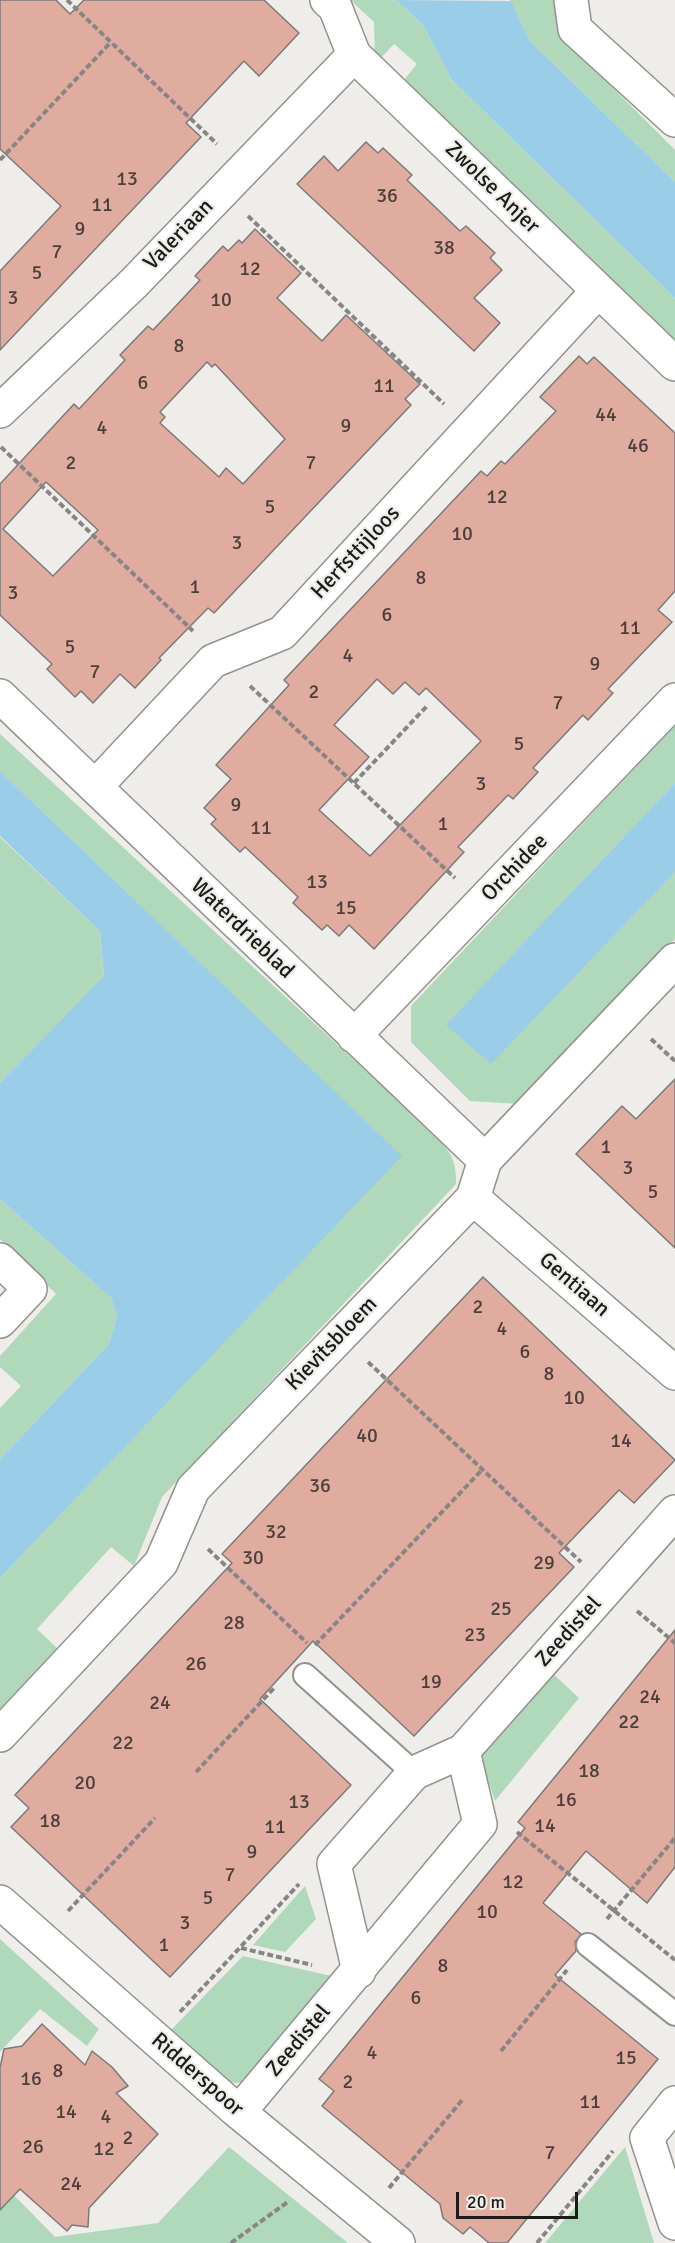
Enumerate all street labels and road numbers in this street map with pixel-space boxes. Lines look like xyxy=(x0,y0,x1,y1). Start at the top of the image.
street label: Zwolse Anjer xyxy=(439,136,545,240)
street label: Valeriaan xyxy=(139,194,219,276)
street label: Herfsttijloos xyxy=(306,501,406,605)
street label: Orchidee xyxy=(476,829,554,907)
street label: Waterdrieblad xyxy=(185,873,299,985)
street label: Gentiaan xyxy=(533,1247,615,1323)
street label: Kievitsbloem xyxy=(281,1291,383,1397)
street label: Zeedistel xyxy=(530,1591,608,1673)
street label: Zeedistel xyxy=(261,2000,337,2082)
street label: Ridderspoor xyxy=(145,2028,249,2122)

